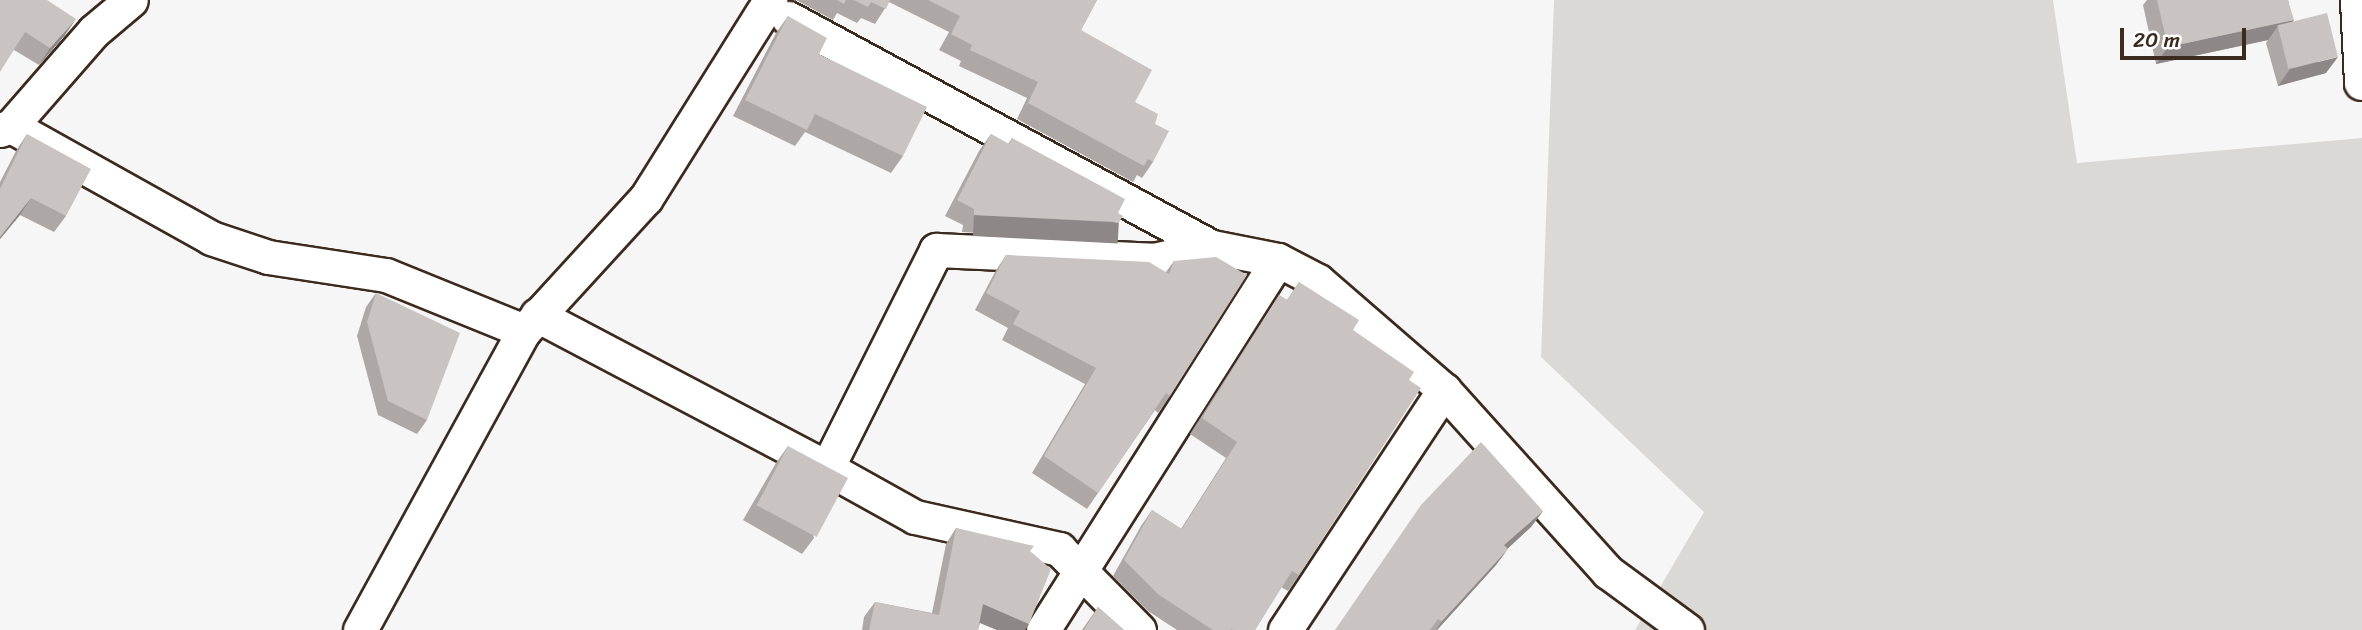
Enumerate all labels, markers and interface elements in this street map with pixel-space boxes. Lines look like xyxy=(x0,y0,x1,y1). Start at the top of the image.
scale bar xyxy=(2124,14,2250,58)
text: 20 m xyxy=(2133,21,2180,59)

